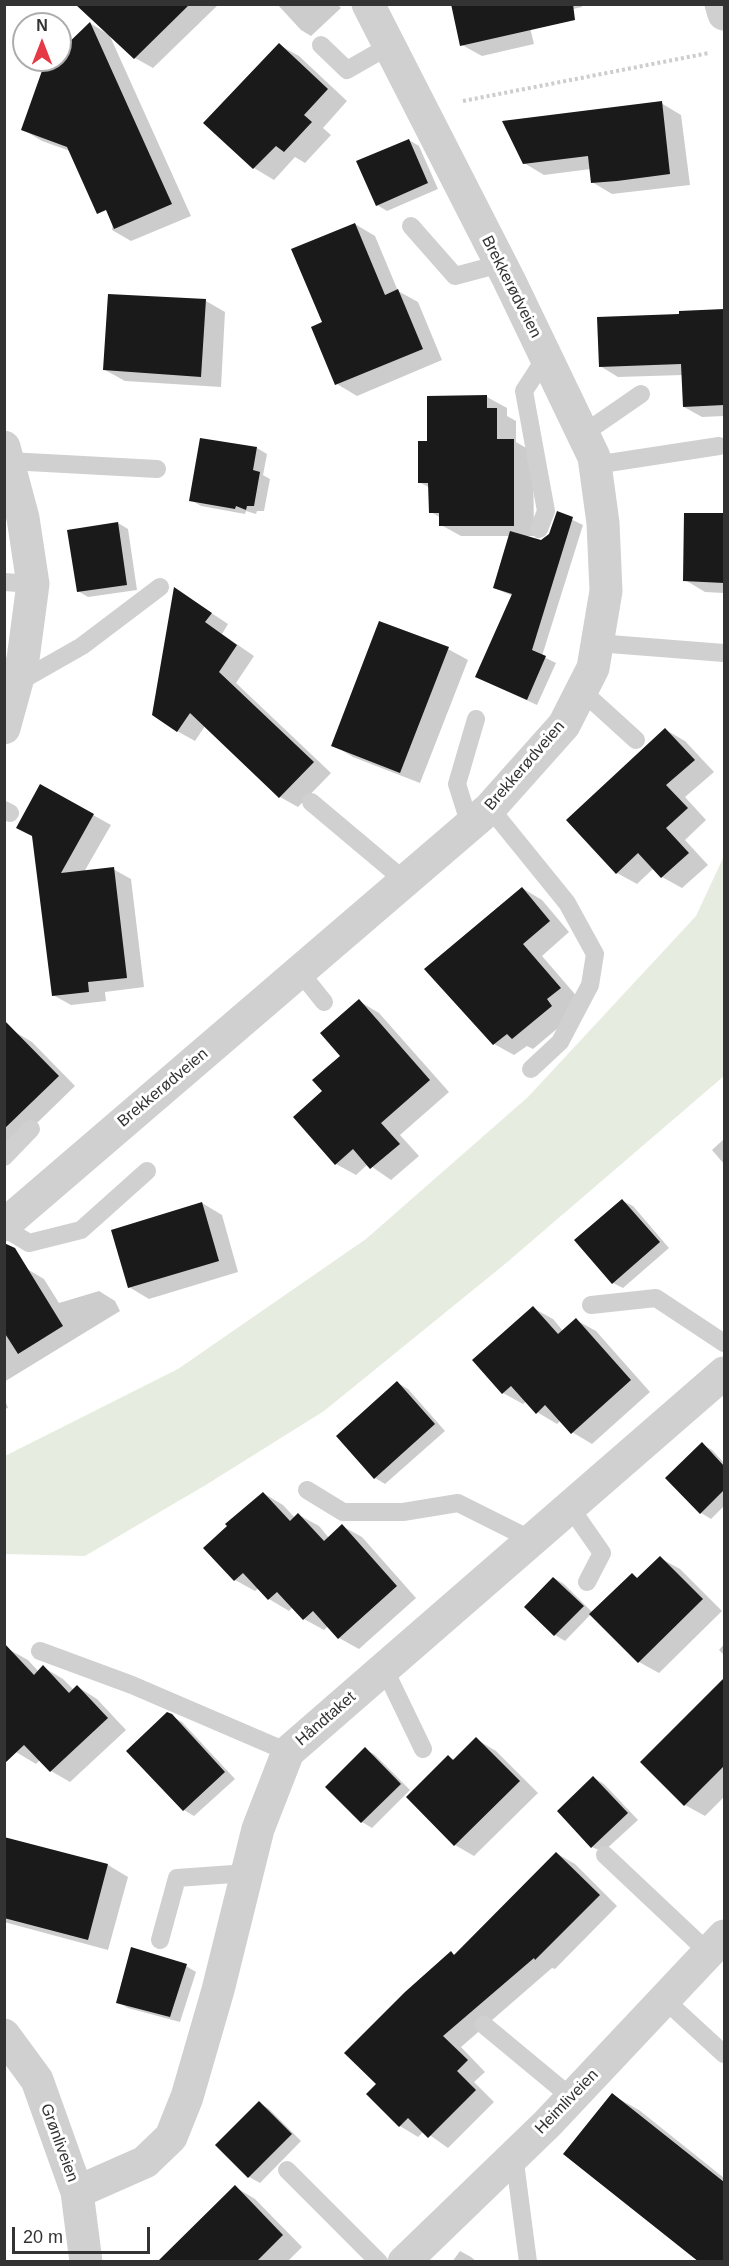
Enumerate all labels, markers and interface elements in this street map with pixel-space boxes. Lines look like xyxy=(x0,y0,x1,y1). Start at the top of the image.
north arrow xyxy=(12,12,72,72)
text: N xyxy=(36,17,48,34)
street label: Brekkerødveien xyxy=(477,233,545,341)
street label: Brekkerødveien xyxy=(481,717,569,815)
street label: Brekkerødveien xyxy=(114,1045,212,1131)
street label: Håndtaket xyxy=(292,1688,360,1750)
street label: Heimliveien xyxy=(531,2066,603,2138)
street label: Grønliveien xyxy=(36,2101,82,2185)
scale bar xyxy=(15,2215,153,2253)
text: 20 m xyxy=(23,2227,63,2247)

